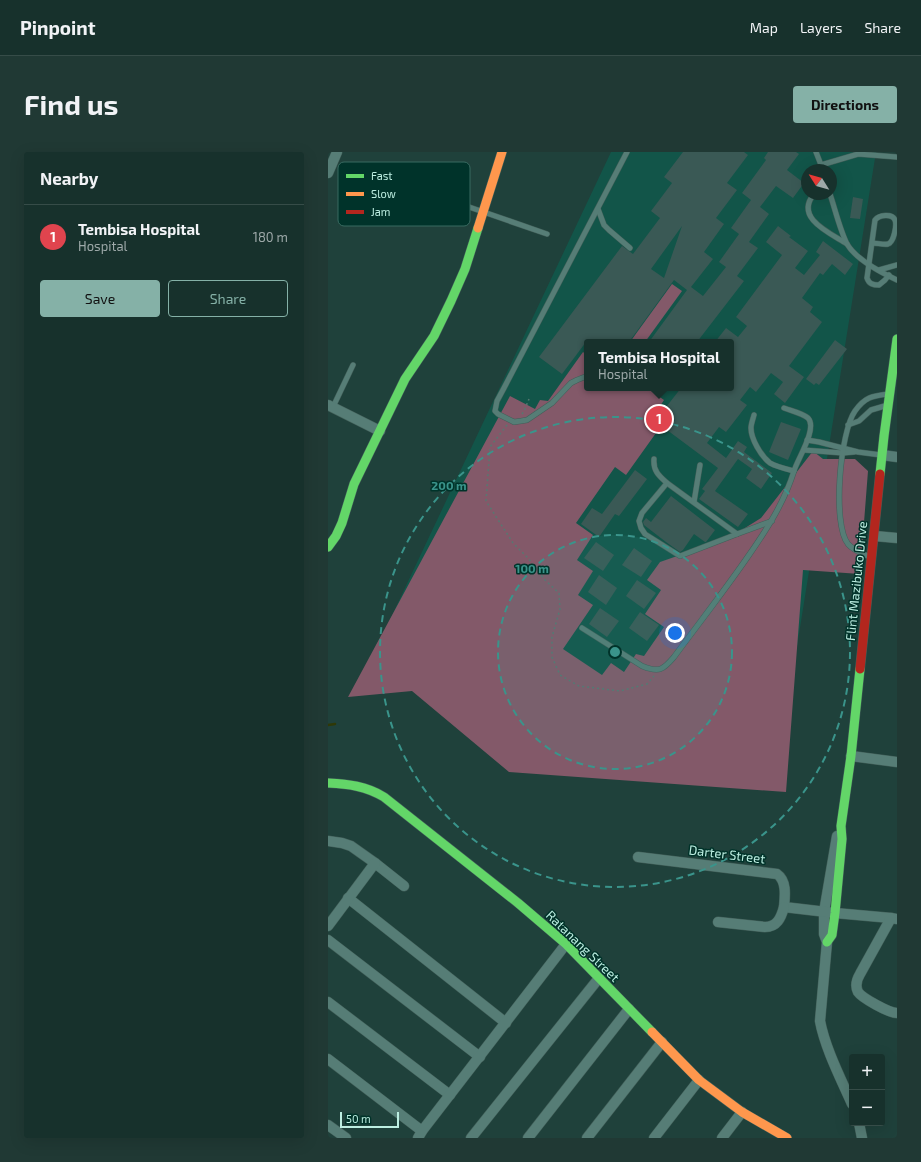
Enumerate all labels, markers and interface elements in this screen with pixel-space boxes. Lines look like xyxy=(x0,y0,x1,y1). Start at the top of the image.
text: Pinpoint xyxy=(20,16,95,39)
text: Map xyxy=(750,19,778,36)
text: Layers xyxy=(800,19,842,36)
text: Share xyxy=(864,19,901,36)
button: Directions xyxy=(793,86,897,123)
text: Find us xyxy=(24,87,118,121)
legend xyxy=(338,162,470,226)
north arrow xyxy=(801,164,837,200)
text: Nearby xyxy=(40,168,98,188)
text: Fast xyxy=(371,169,393,182)
text: Slow xyxy=(371,187,396,200)
text: Jam xyxy=(371,205,390,218)
text: Tembisa Hospital xyxy=(78,220,200,238)
text: 1 xyxy=(50,229,56,245)
text: 180 m xyxy=(253,229,288,245)
text: Hospital xyxy=(78,238,127,254)
button: Save xyxy=(40,280,160,317)
button: Share xyxy=(168,280,288,317)
popup xyxy=(584,339,734,391)
text: Tembisa Hospital xyxy=(598,348,720,366)
text: Hospital xyxy=(598,366,647,382)
pin: 1 xyxy=(646,404,672,434)
text: 200 m xyxy=(431,478,467,492)
street label: Flint Mazibuko Drive xyxy=(842,520,870,642)
text: 100 m xyxy=(515,561,549,575)
your location xyxy=(665,623,685,643)
centre of rings xyxy=(608,645,622,659)
street label: Darter Street xyxy=(688,841,766,867)
street label: Ratanang Street xyxy=(543,907,623,985)
map controls xyxy=(849,1054,885,1126)
button: + xyxy=(849,1054,885,1090)
button: − xyxy=(849,1090,885,1126)
scale bar xyxy=(340,1110,399,1129)
text: 50 m xyxy=(346,1112,371,1125)

